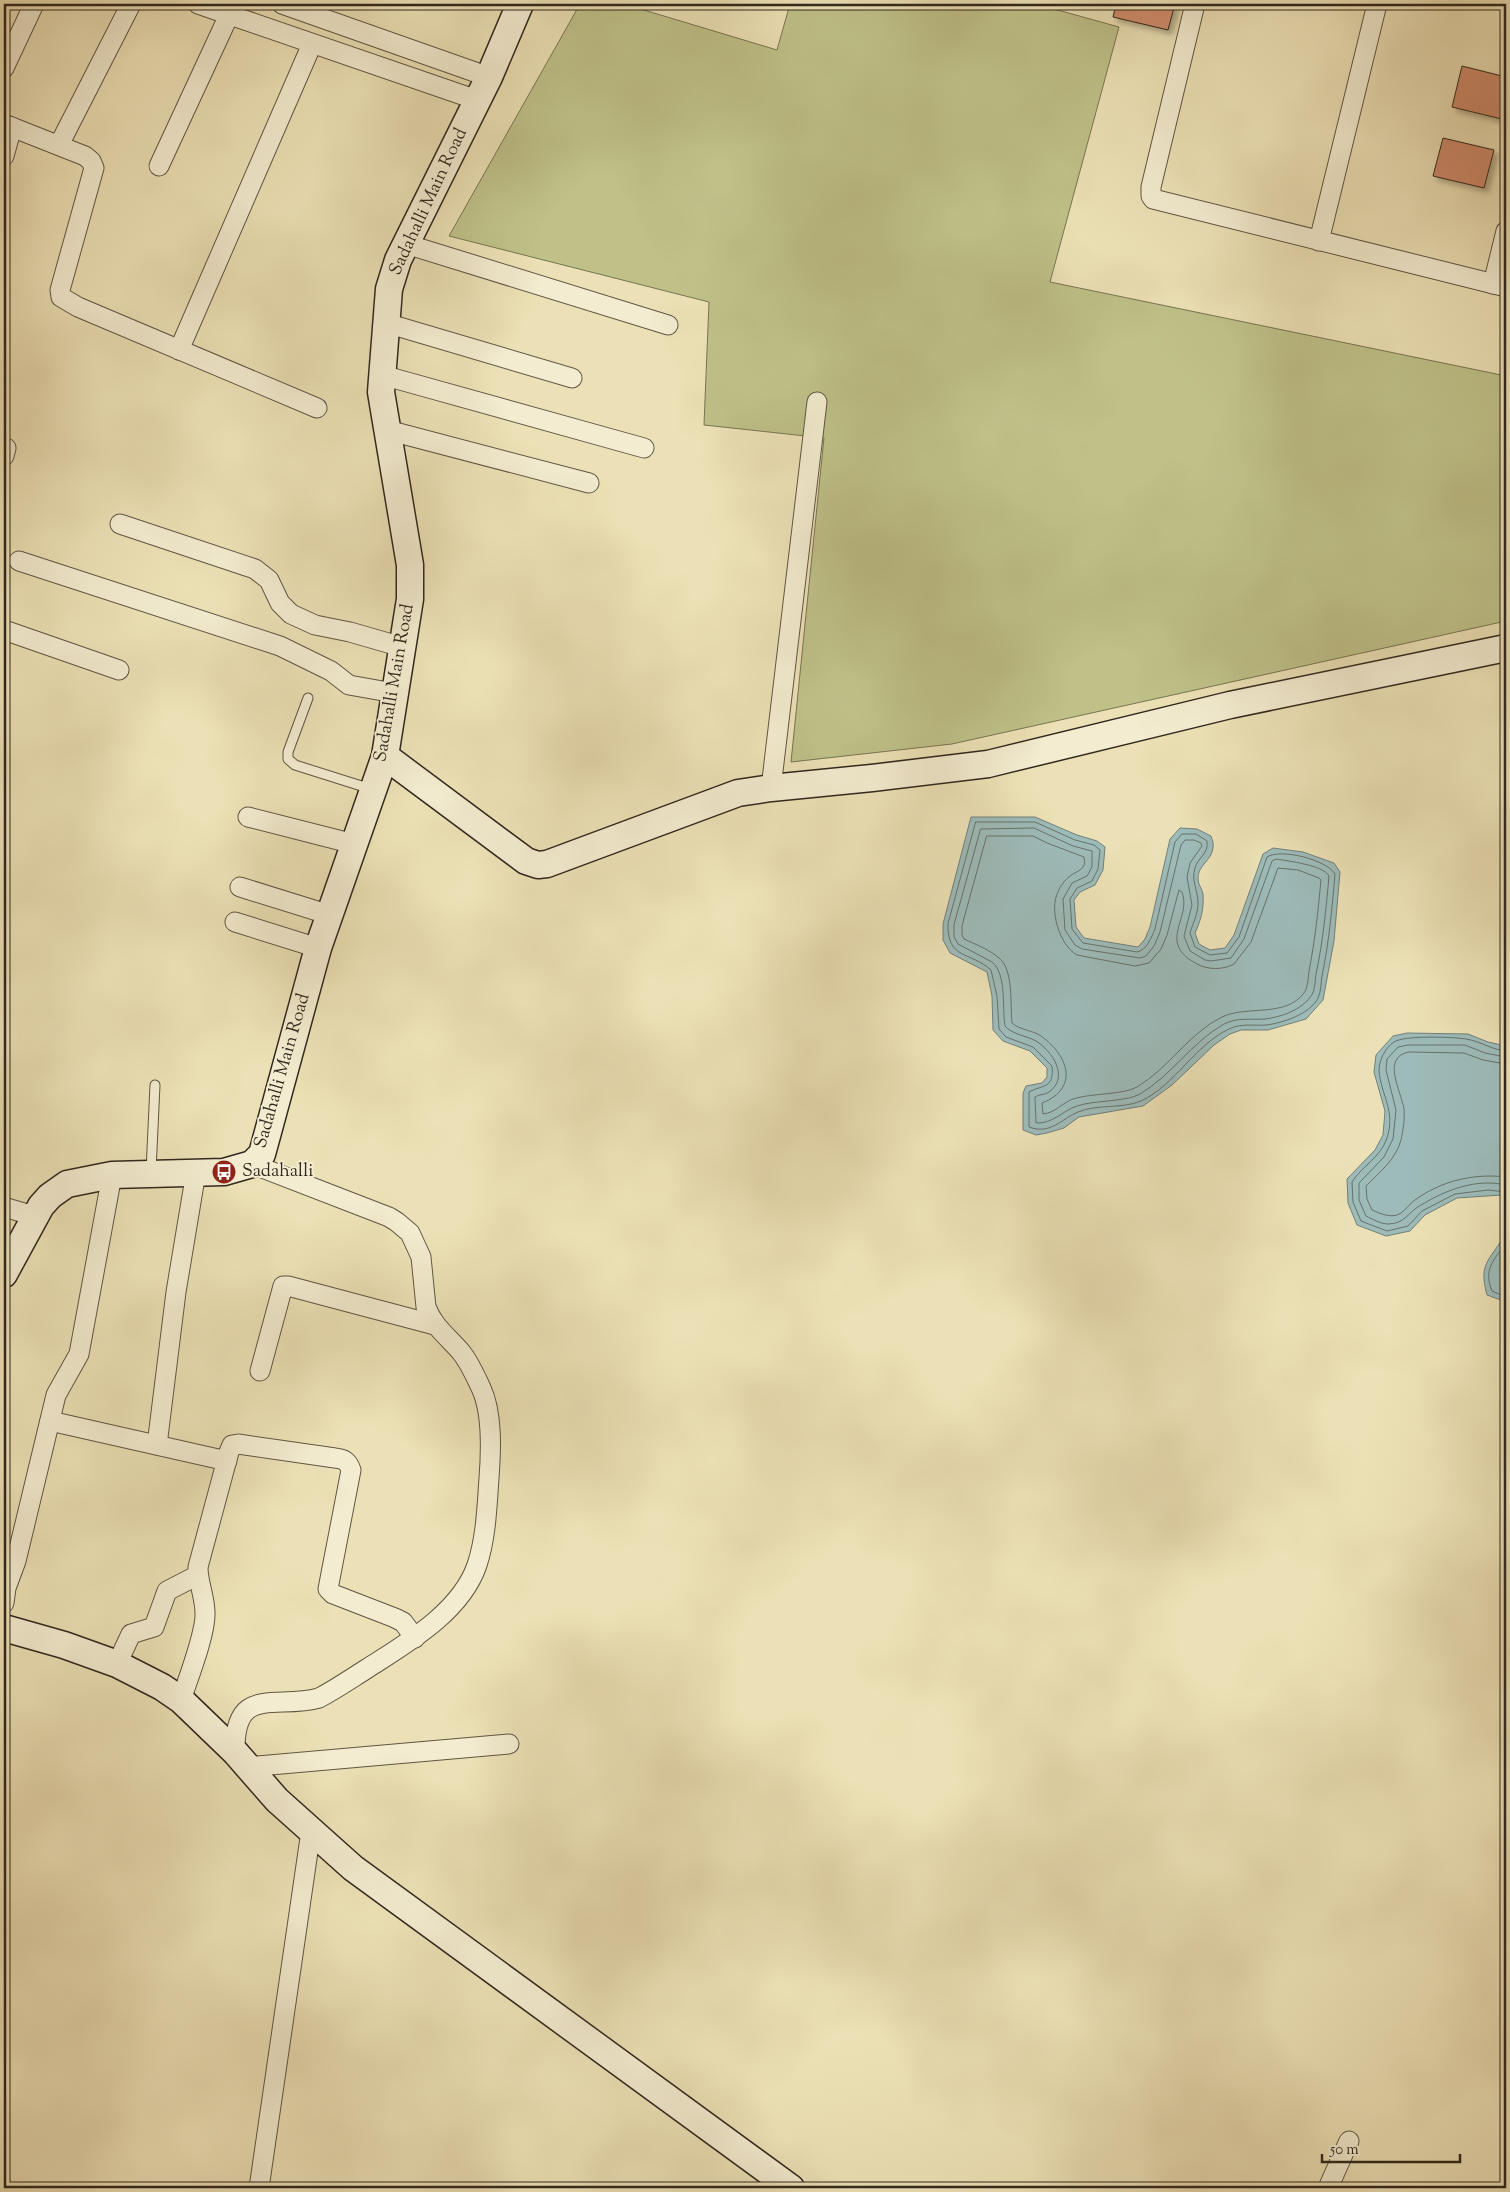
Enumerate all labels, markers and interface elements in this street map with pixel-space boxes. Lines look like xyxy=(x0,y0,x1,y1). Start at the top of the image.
street label: Sadahalli Main Road xyxy=(383,124,475,280)
street label: Sadahalli Main Road xyxy=(368,602,422,764)
street label: Sadahalli Main Road xyxy=(248,991,318,1151)
bus stop icon: Sadahalli xyxy=(211,1159,237,1185)
place label: Sadahalli xyxy=(242,1159,313,1185)
scale bar xyxy=(1322,2132,1460,2164)
text: 50 m xyxy=(1329,2140,1359,2161)

